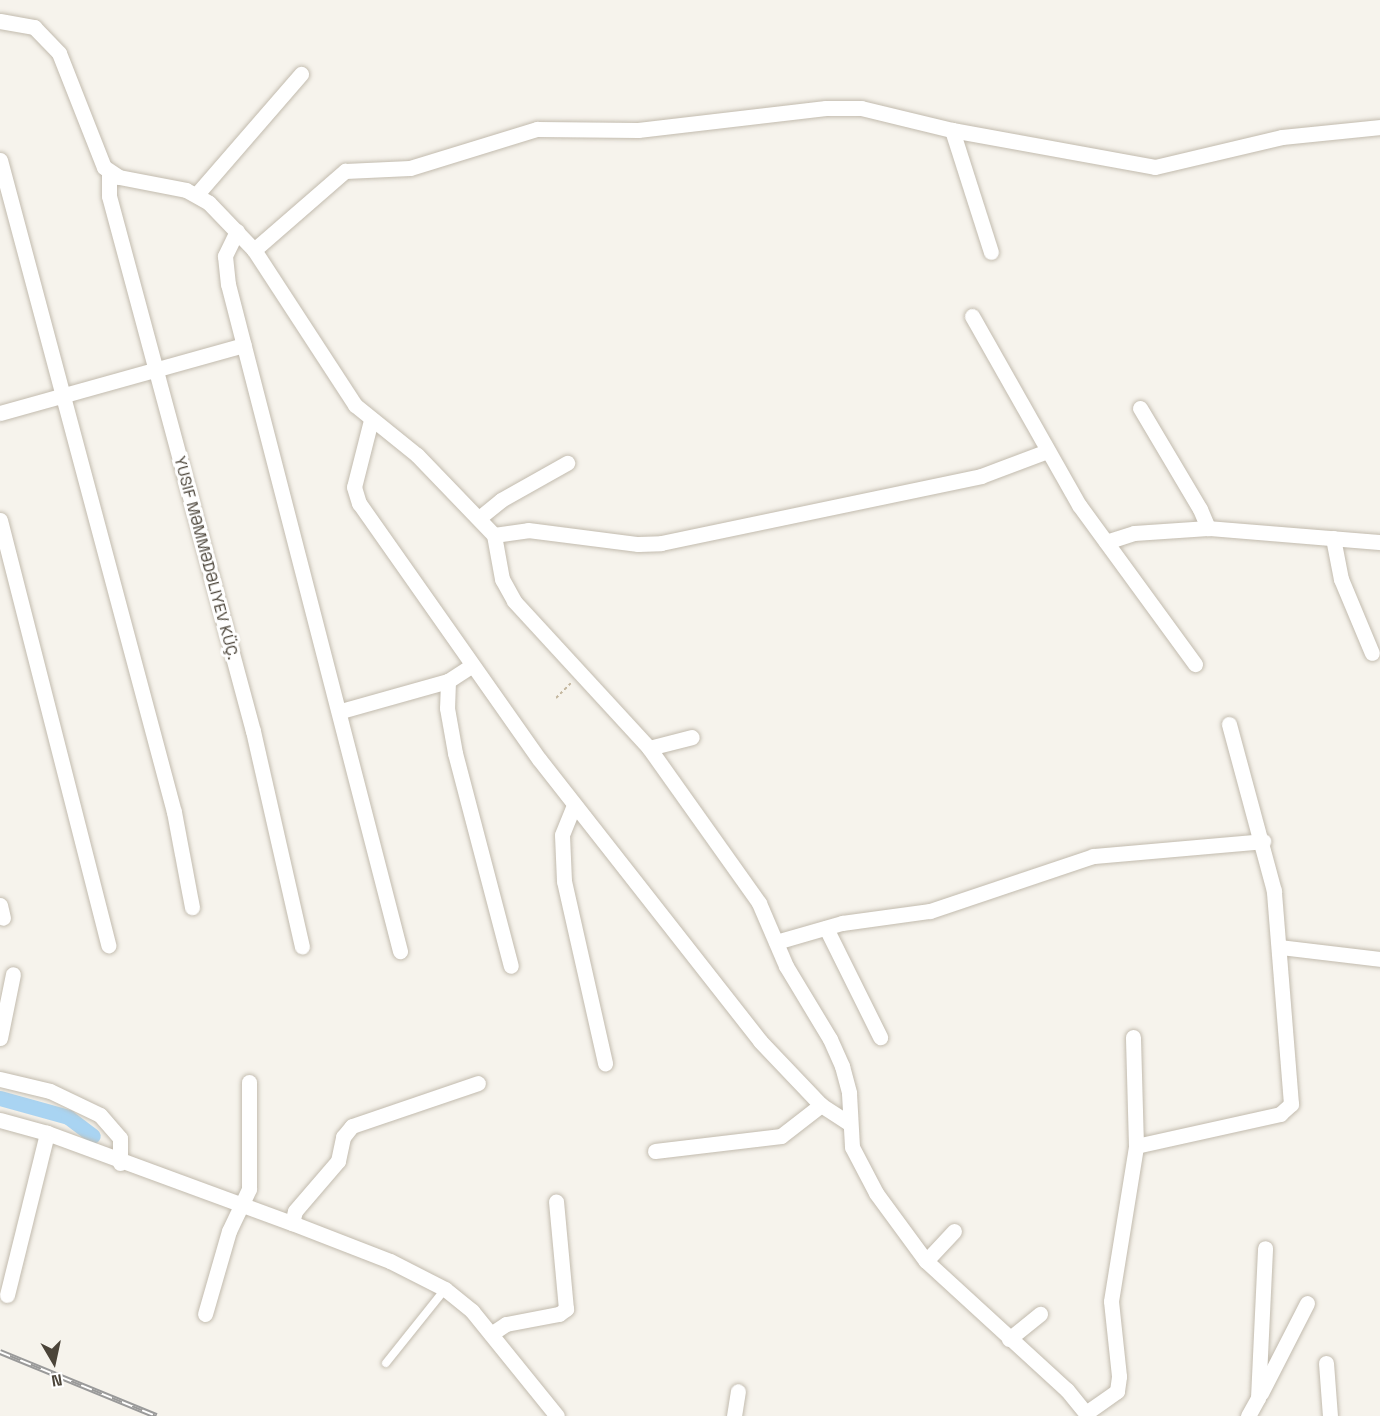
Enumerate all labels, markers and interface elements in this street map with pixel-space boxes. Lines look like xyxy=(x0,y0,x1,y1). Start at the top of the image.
street label: YUSIF MƏMMƏDƏLIYEV KÜÇ. xyxy=(170,454,242,662)
north arrow xyxy=(24,1332,84,1392)
text: N xyxy=(50,1369,64,1391)

